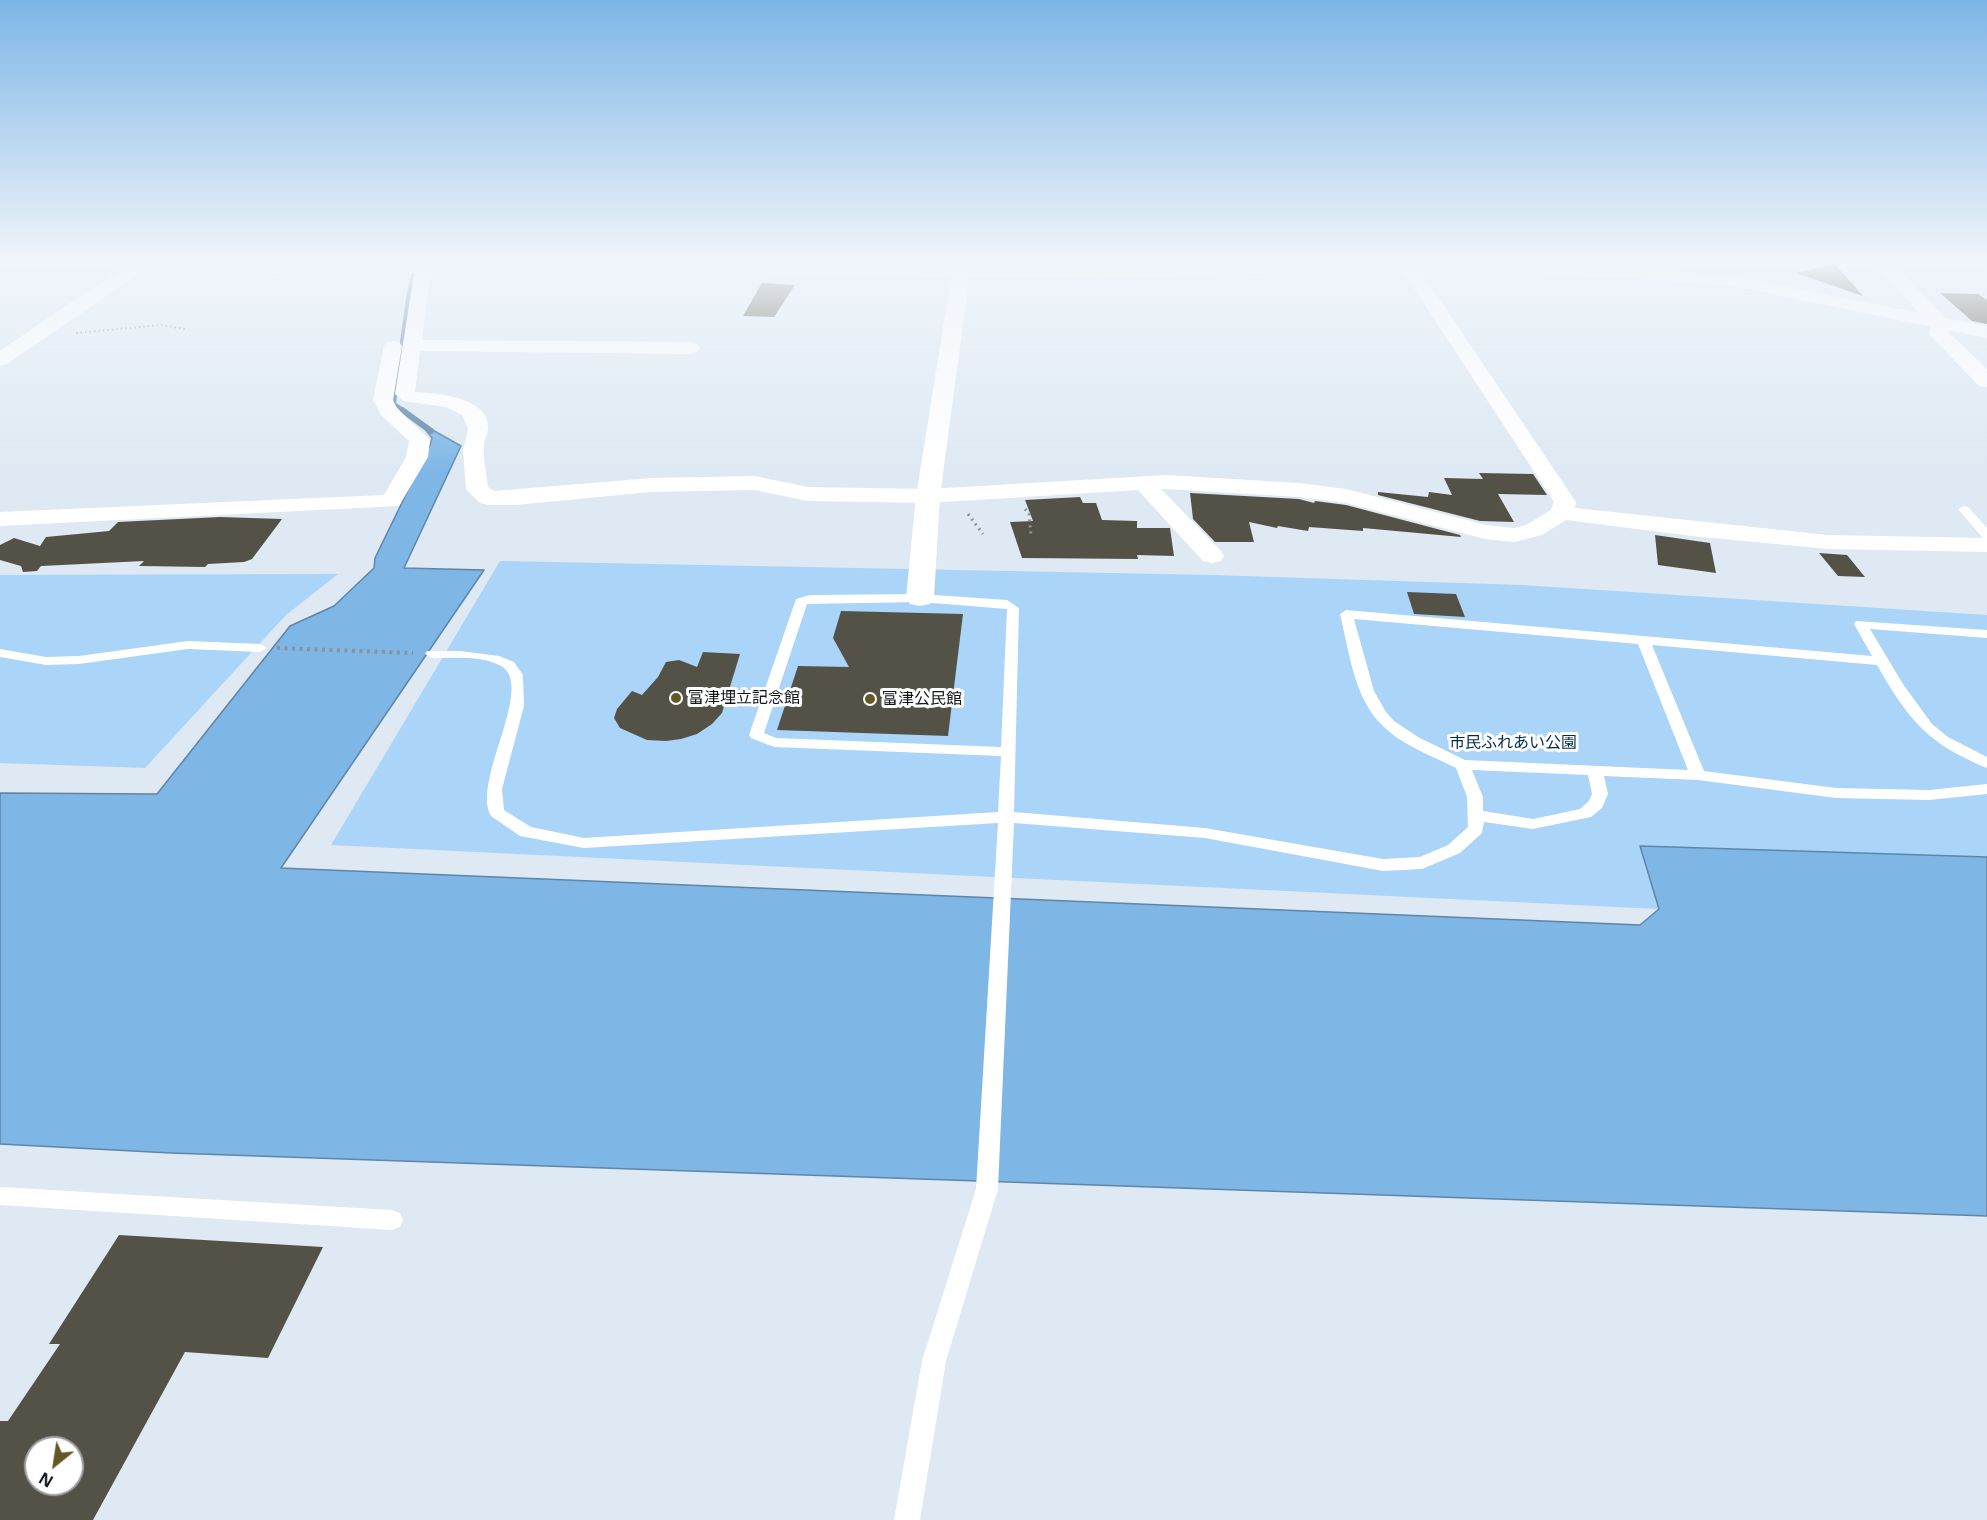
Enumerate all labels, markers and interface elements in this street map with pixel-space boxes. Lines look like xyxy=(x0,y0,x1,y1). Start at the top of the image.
place label: 富津埋立記念館 xyxy=(688,688,800,708)
place label: 富津公民館 xyxy=(882,689,962,709)
marker: 富津埋立記念館 xyxy=(669,691,683,705)
marker: 富津公民館 xyxy=(863,692,877,706)
park label: 市民ふれあい公園 xyxy=(1449,733,1577,753)
north arrow xyxy=(24,1436,84,1496)
text: N xyxy=(35,1467,57,1493)

